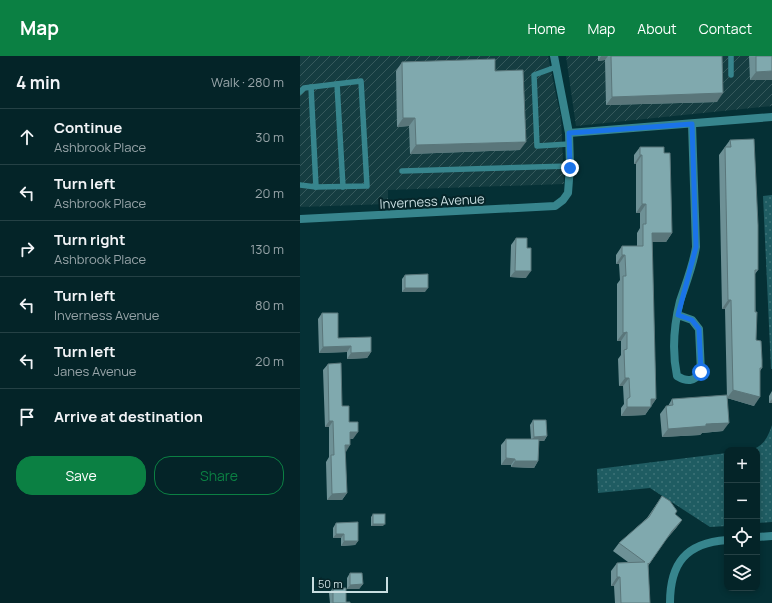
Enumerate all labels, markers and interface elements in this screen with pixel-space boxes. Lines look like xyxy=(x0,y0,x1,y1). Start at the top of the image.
text: Map xyxy=(20,15,59,41)
text: Home xyxy=(528,19,565,38)
text: Map xyxy=(587,19,615,38)
text: About xyxy=(637,19,677,38)
text: Contact xyxy=(699,19,752,38)
text: 4 min xyxy=(16,71,60,94)
text: Walk · 280 m xyxy=(211,73,284,91)
text: Continue xyxy=(54,117,122,138)
icon: ahead xyxy=(16,126,38,148)
text: 30 m xyxy=(255,128,284,146)
text: Ashbrook Place xyxy=(54,138,146,156)
route end xyxy=(561,159,579,177)
text: Turn left xyxy=(54,173,116,194)
icon: left xyxy=(16,182,38,204)
text: 20 m xyxy=(255,184,284,202)
street label: Inverness Avenue xyxy=(379,189,486,213)
text: Ashbrook Place xyxy=(54,194,146,212)
text: Turn right xyxy=(54,229,125,250)
icon: right xyxy=(16,238,38,260)
text: 130 m xyxy=(250,240,284,258)
text: Ashbrook Place xyxy=(54,250,146,268)
text: Turn left xyxy=(54,285,116,306)
icon: left xyxy=(16,294,38,316)
text: 80 m xyxy=(255,296,284,314)
text: Inverness Avenue xyxy=(54,306,159,324)
text: Turn left xyxy=(54,341,116,362)
icon: left xyxy=(16,350,38,372)
text: 20 m xyxy=(255,352,284,370)
text: Janes Avenue xyxy=(54,362,136,380)
route start xyxy=(692,363,710,381)
icon: arrive xyxy=(16,406,38,428)
text: Arrive at destination xyxy=(54,406,203,427)
map controls xyxy=(724,447,760,591)
button: + xyxy=(724,447,760,483)
button: Save xyxy=(16,456,146,495)
button: Share xyxy=(154,456,284,495)
button: − xyxy=(724,483,760,519)
button: locate xyxy=(724,519,760,555)
button: layers xyxy=(724,555,760,591)
scale bar xyxy=(312,575,388,594)
text: 50 m xyxy=(318,576,343,591)

